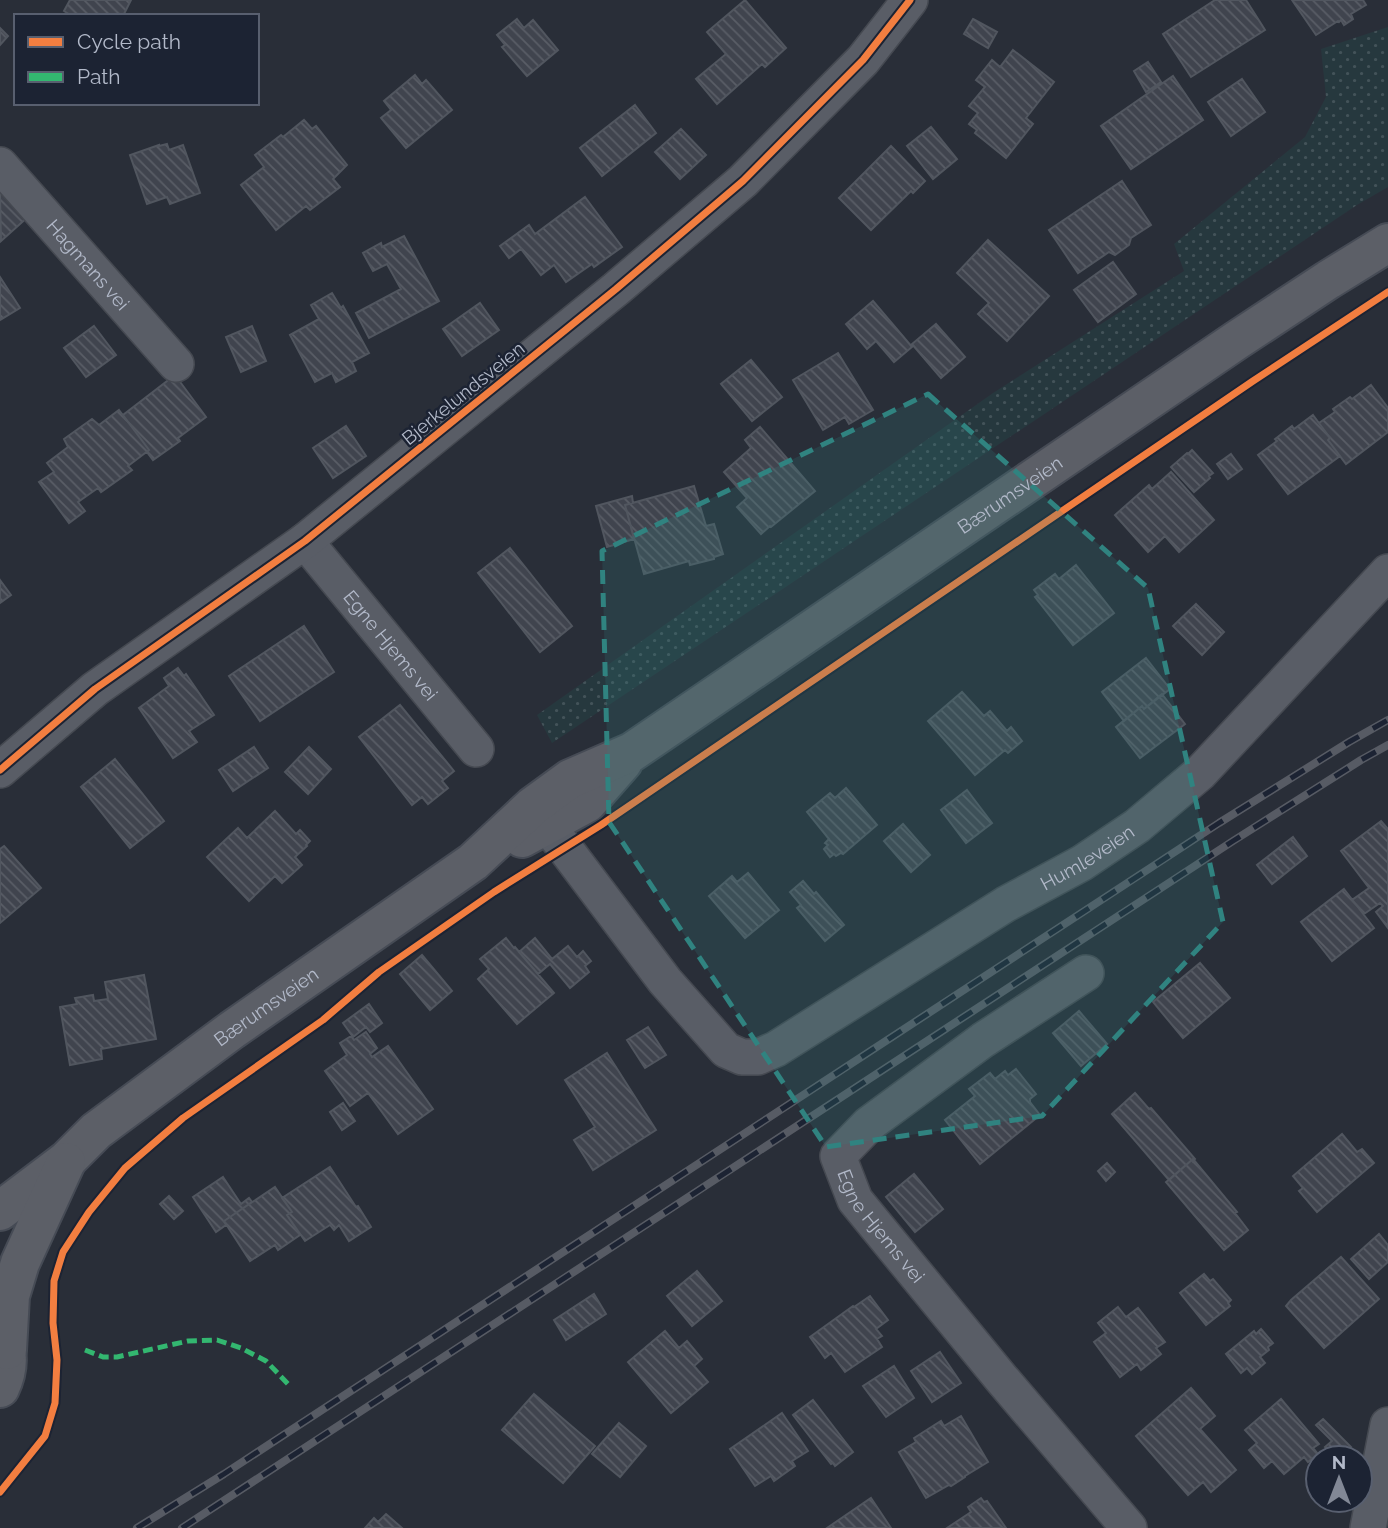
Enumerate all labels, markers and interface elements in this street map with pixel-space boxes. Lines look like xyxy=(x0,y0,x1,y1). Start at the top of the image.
legend xyxy=(14,14,259,105)
text: Cycle path xyxy=(77,29,181,54)
text: Path xyxy=(77,64,121,89)
street label: Hagmans vei xyxy=(42,215,134,314)
street label: Bjerkelundsveien xyxy=(397,337,529,449)
street label: Bærumsveien xyxy=(953,451,1066,538)
street label: Egne Hjems vei xyxy=(339,586,442,705)
street label: Humleveien xyxy=(1036,820,1138,894)
street label: Bærumsveien xyxy=(210,962,322,1051)
street label: Egne Hjems vei xyxy=(833,1166,929,1287)
north arrow xyxy=(1304,1444,1374,1514)
text: N xyxy=(1332,1451,1346,1473)

